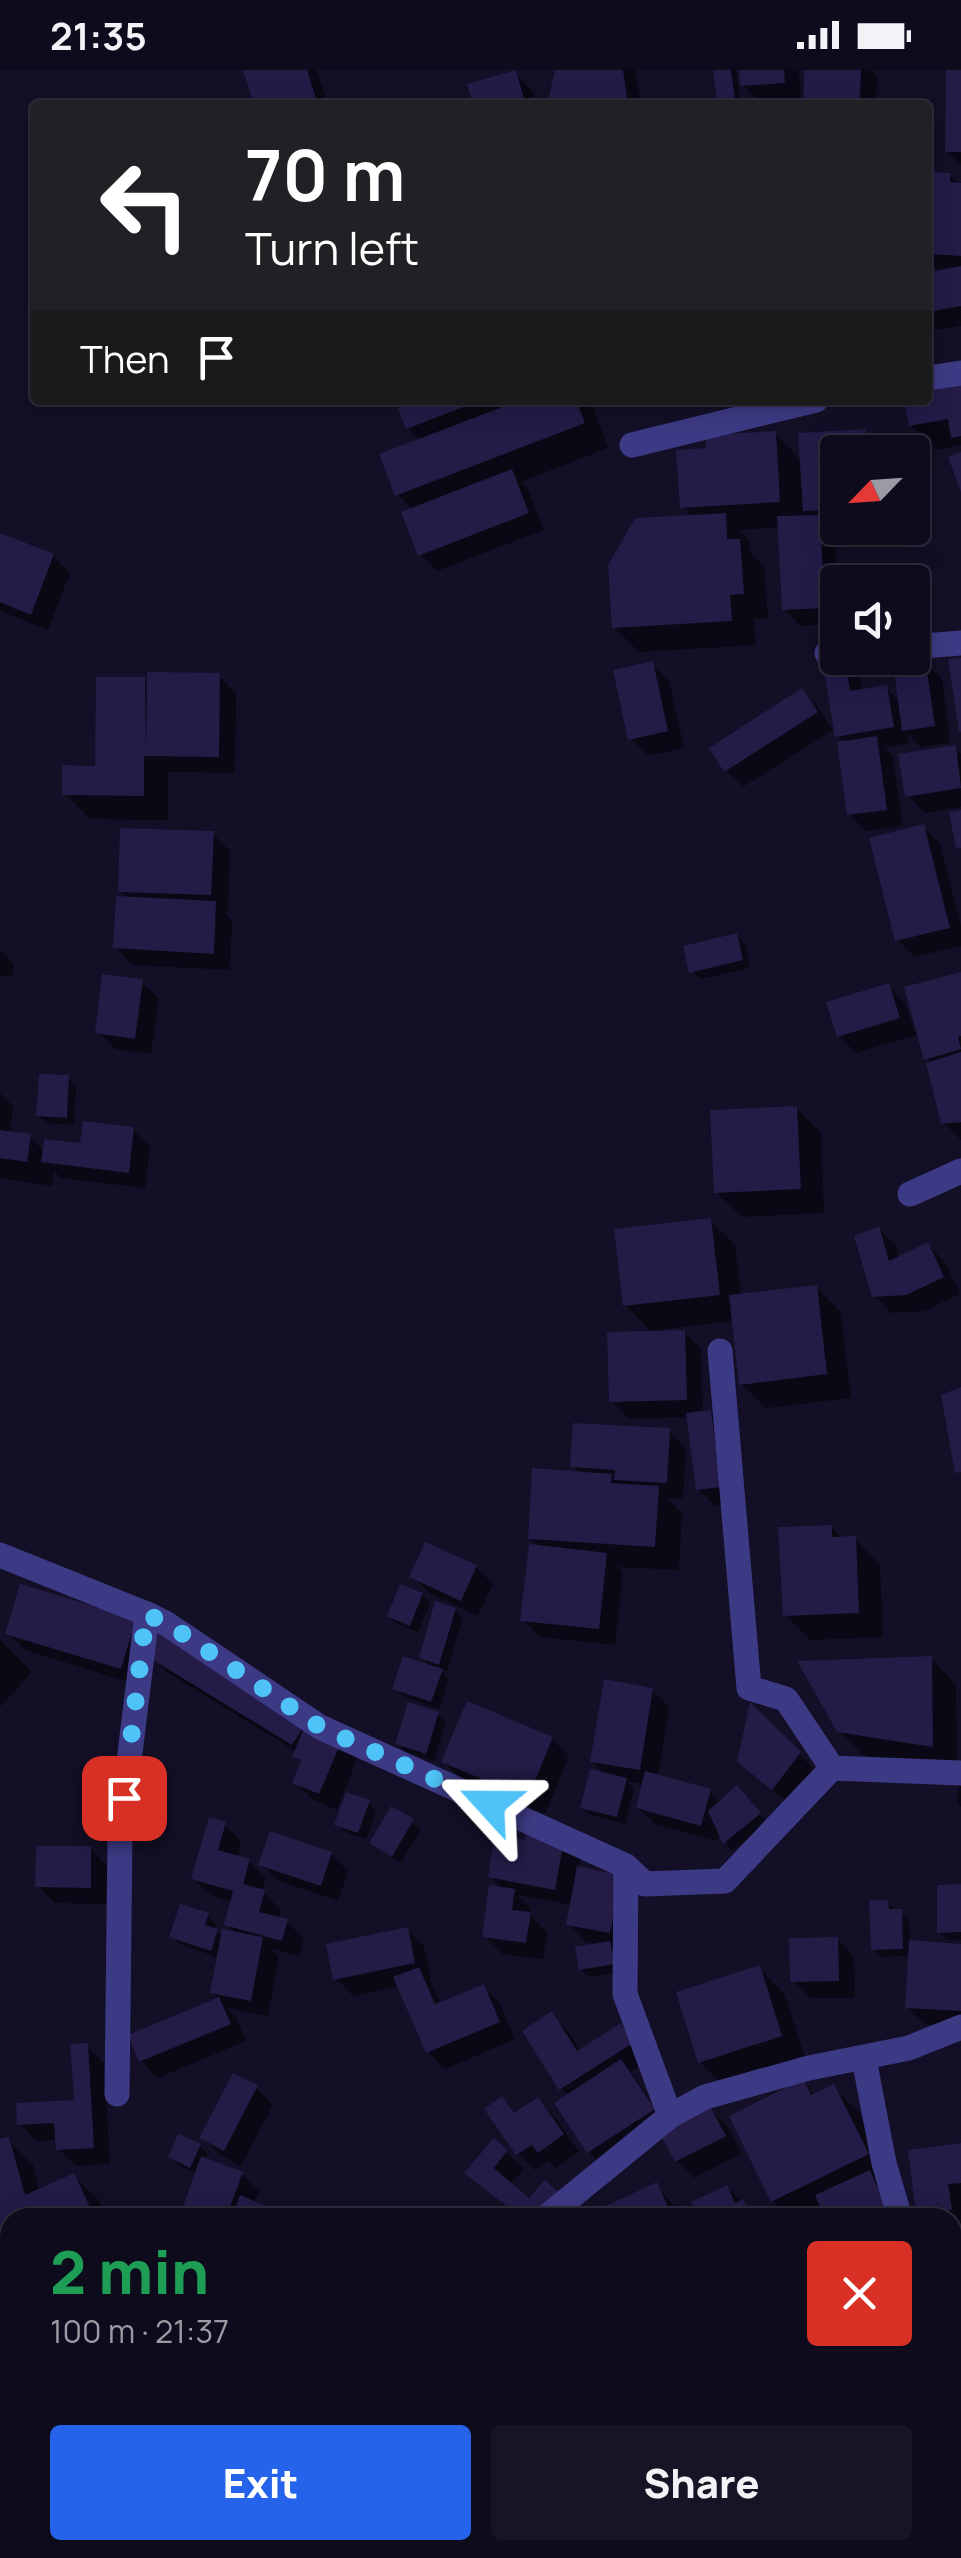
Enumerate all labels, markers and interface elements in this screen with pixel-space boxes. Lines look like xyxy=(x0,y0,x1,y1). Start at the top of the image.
text: 21:35 xyxy=(50,9,147,61)
text: 70 m xyxy=(245,126,405,222)
icon: left xyxy=(80,140,210,270)
text: Turn left xyxy=(245,217,419,279)
icon: arrive xyxy=(189,330,244,385)
text: Then xyxy=(80,332,169,384)
north arrow xyxy=(820,435,930,545)
map controls xyxy=(820,435,930,675)
button: sound xyxy=(820,565,930,675)
position arrow xyxy=(438,1752,542,1856)
pin xyxy=(82,1756,167,1841)
icon: arrive xyxy=(97,1771,152,1826)
text: 2 min xyxy=(50,2230,209,2312)
button: close xyxy=(807,2241,912,2346)
text: 100 m · 21:37 xyxy=(50,2309,229,2353)
button: Exit xyxy=(50,2425,471,2540)
button: Share xyxy=(491,2425,912,2540)

